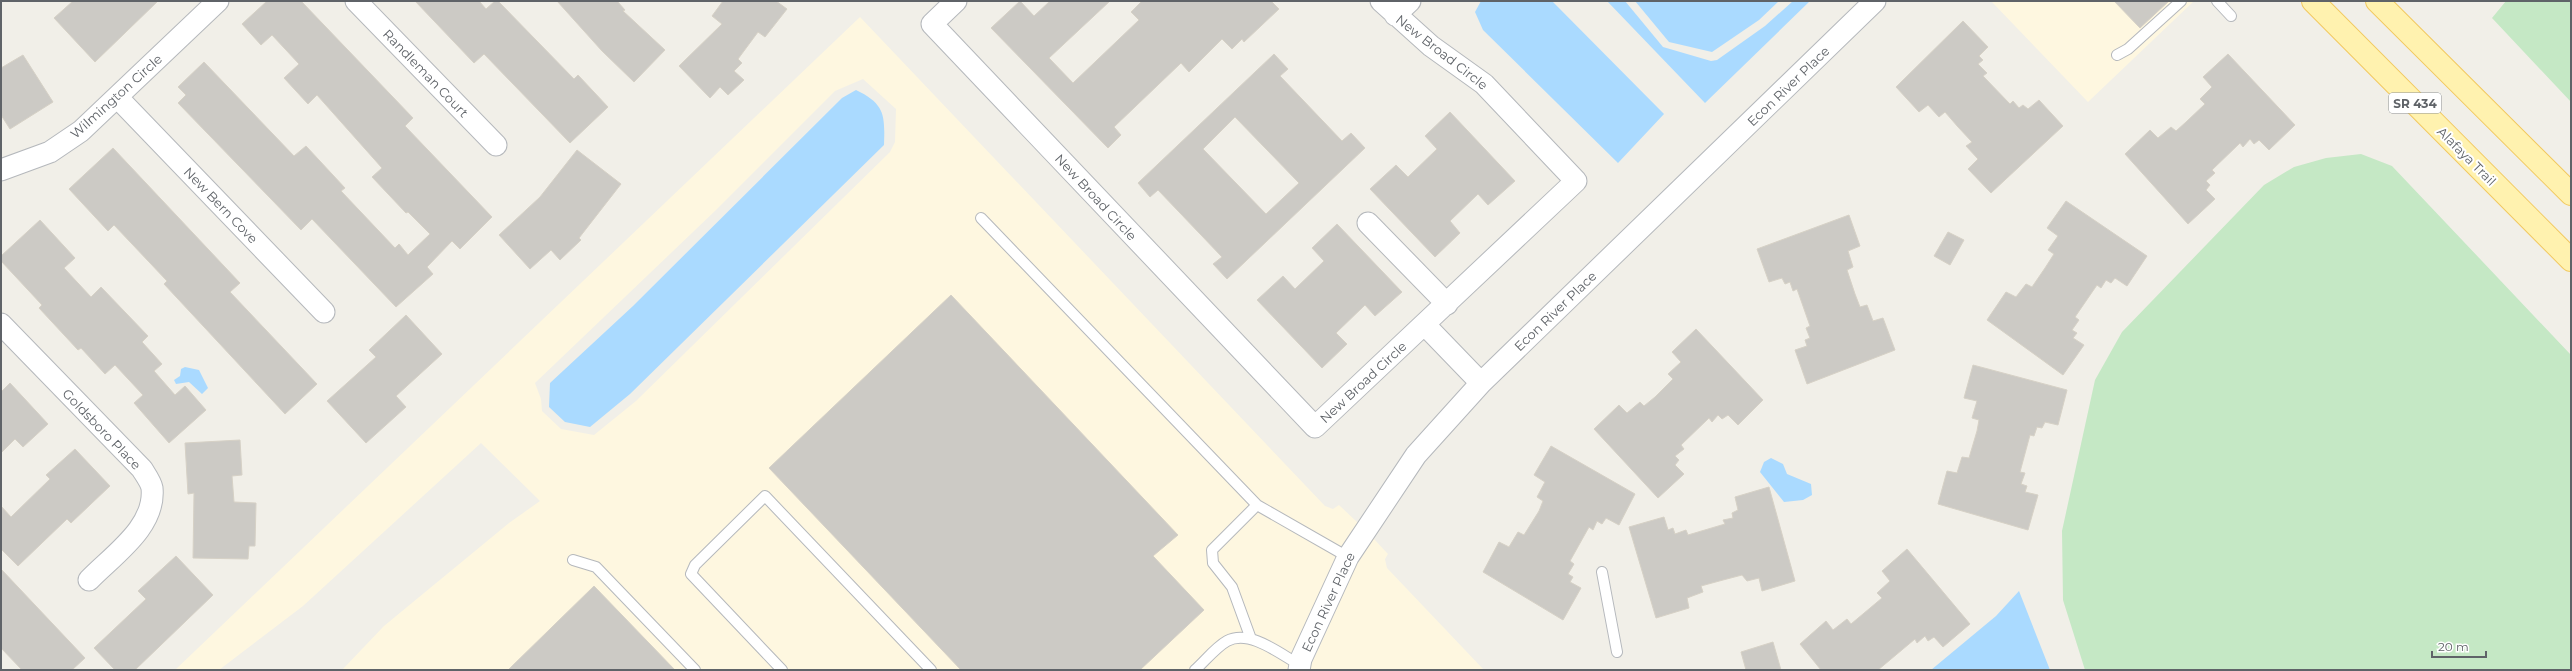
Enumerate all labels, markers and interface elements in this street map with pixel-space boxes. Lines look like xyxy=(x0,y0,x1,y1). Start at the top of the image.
street label: New Broad Circle xyxy=(1393,11,1491,93)
street label: Randleman Court xyxy=(380,26,472,120)
street label: Econ River Place xyxy=(1744,43,1832,129)
street label: Wilmington Circle xyxy=(67,51,165,141)
road number: SR 434 xyxy=(2389,93,2441,113)
street label: Alafaya Trail xyxy=(2434,123,2500,189)
street label: New Broad Circle xyxy=(1052,150,1140,244)
street label: New Bern Cove xyxy=(181,164,261,247)
street label: Econ River Place xyxy=(1511,268,1599,354)
street label: New Broad Circle xyxy=(1316,338,1410,426)
street label: Goldsboro Place xyxy=(59,385,145,473)
street label: Econ River Place xyxy=(1298,550,1358,654)
scale bar xyxy=(2432,633,2486,659)
text: 20 m xyxy=(2438,639,2469,654)

